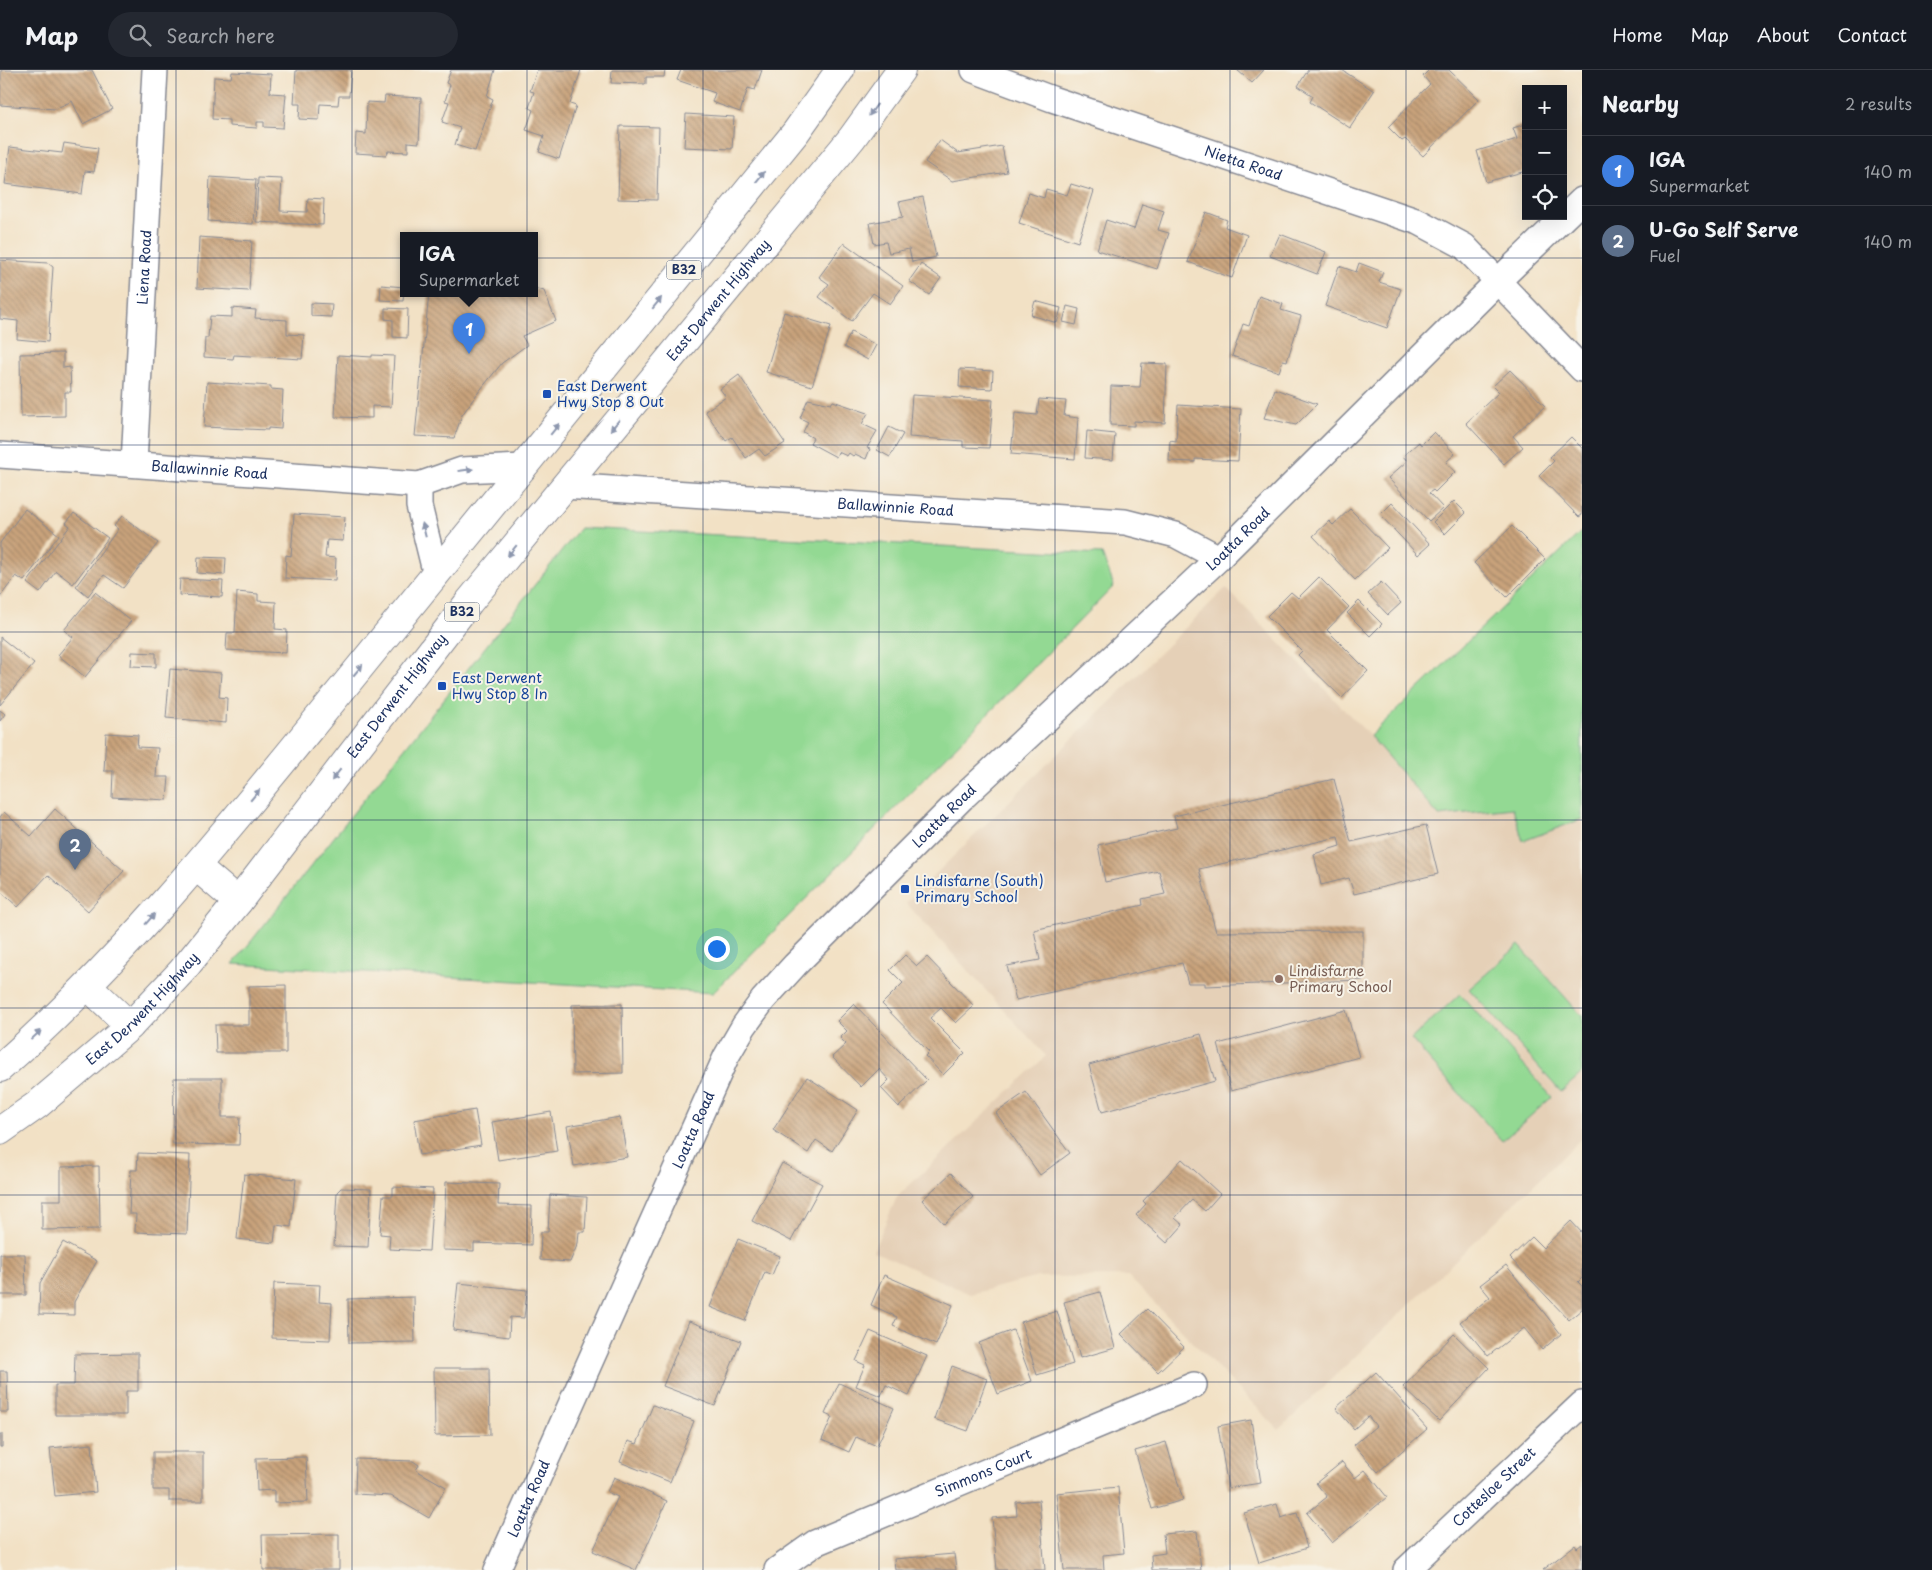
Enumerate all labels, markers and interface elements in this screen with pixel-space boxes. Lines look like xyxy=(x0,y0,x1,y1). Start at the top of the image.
search box xyxy=(108,12,458,57)
text: Map xyxy=(25,17,78,53)
icon: search xyxy=(126,21,154,49)
text: Search here xyxy=(166,21,275,49)
text: Home xyxy=(1612,21,1662,48)
text: Map xyxy=(1690,21,1729,48)
text: About xyxy=(1757,21,1809,48)
text: Contact xyxy=(1837,21,1907,48)
map controls xyxy=(1522,85,1567,220)
button: + xyxy=(1522,85,1567,130)
text: Nearby xyxy=(1602,87,1679,119)
text: 2 results xyxy=(1845,91,1912,115)
one-way arrow xyxy=(868,103,878,117)
button: − xyxy=(1522,130,1567,175)
street label: Nietta Road xyxy=(1202,140,1285,185)
text: IGA xyxy=(1649,145,1685,173)
text: 1 xyxy=(1614,159,1622,183)
text: 140 m xyxy=(1864,159,1912,183)
one-way arrow xyxy=(754,171,765,184)
text: Supermarket xyxy=(1649,173,1749,197)
button: locate xyxy=(1522,175,1567,220)
text: U-Go Self Serve xyxy=(1649,215,1798,243)
street label: Liena Road xyxy=(131,229,156,305)
text: 2 xyxy=(1612,229,1624,253)
text: 140 m xyxy=(1864,229,1912,253)
popup xyxy=(400,232,538,297)
street label: East Derwent Highway xyxy=(661,234,775,365)
text: IGA xyxy=(419,239,455,267)
text: Fuel xyxy=(1649,243,1680,267)
road number: B32 xyxy=(666,260,702,280)
text: Supermarket xyxy=(419,267,519,291)
one-way arrow xyxy=(652,297,663,310)
pin: 1 xyxy=(453,313,485,354)
place label: East Derwent Hwy Stop 8 Out xyxy=(557,375,664,412)
marker: East Derwent Hwy Stop 8 Out xyxy=(541,388,553,400)
one-way arrow xyxy=(609,418,620,431)
one-way arrow xyxy=(549,423,560,436)
street label: Ballawinnie Road xyxy=(150,455,269,484)
one-way arrow xyxy=(458,466,474,474)
street label: Ballawinnie Road xyxy=(836,493,954,521)
street label: Loatta Road xyxy=(1201,502,1274,575)
one-way arrow xyxy=(420,523,428,538)
one-way arrow xyxy=(506,544,517,557)
road number: B32 xyxy=(444,602,480,622)
street label: East Derwent Highway xyxy=(341,629,451,762)
one-way arrow xyxy=(353,663,364,676)
place label: East Derwent Hwy Stop 8 In xyxy=(452,667,548,704)
marker: East Derwent Hwy Stop 8 In xyxy=(436,680,448,692)
one-way arrow xyxy=(331,768,342,781)
street label: Loatta Road xyxy=(907,779,980,852)
one-way arrow xyxy=(249,789,260,802)
pin: 2 xyxy=(59,829,91,870)
place label: Lindisfarne (South) Primary School xyxy=(915,870,1044,907)
marker: Lindisfarne (South) Primary School xyxy=(899,883,911,895)
one-way arrow xyxy=(144,914,156,926)
your location xyxy=(704,936,730,962)
street label: East Derwent Highway xyxy=(81,947,203,1070)
place label: Lindisfarne Primary School xyxy=(1289,960,1392,997)
marker: Lindisfarne Primary School xyxy=(1273,973,1285,985)
one-way arrow xyxy=(29,1029,41,1041)
street label: Loatta Road xyxy=(667,1088,719,1172)
street label: Cottesloe Street xyxy=(1447,1442,1540,1531)
street label: Simmons Court xyxy=(931,1443,1035,1502)
street label: Loatta Road xyxy=(502,1457,555,1541)

